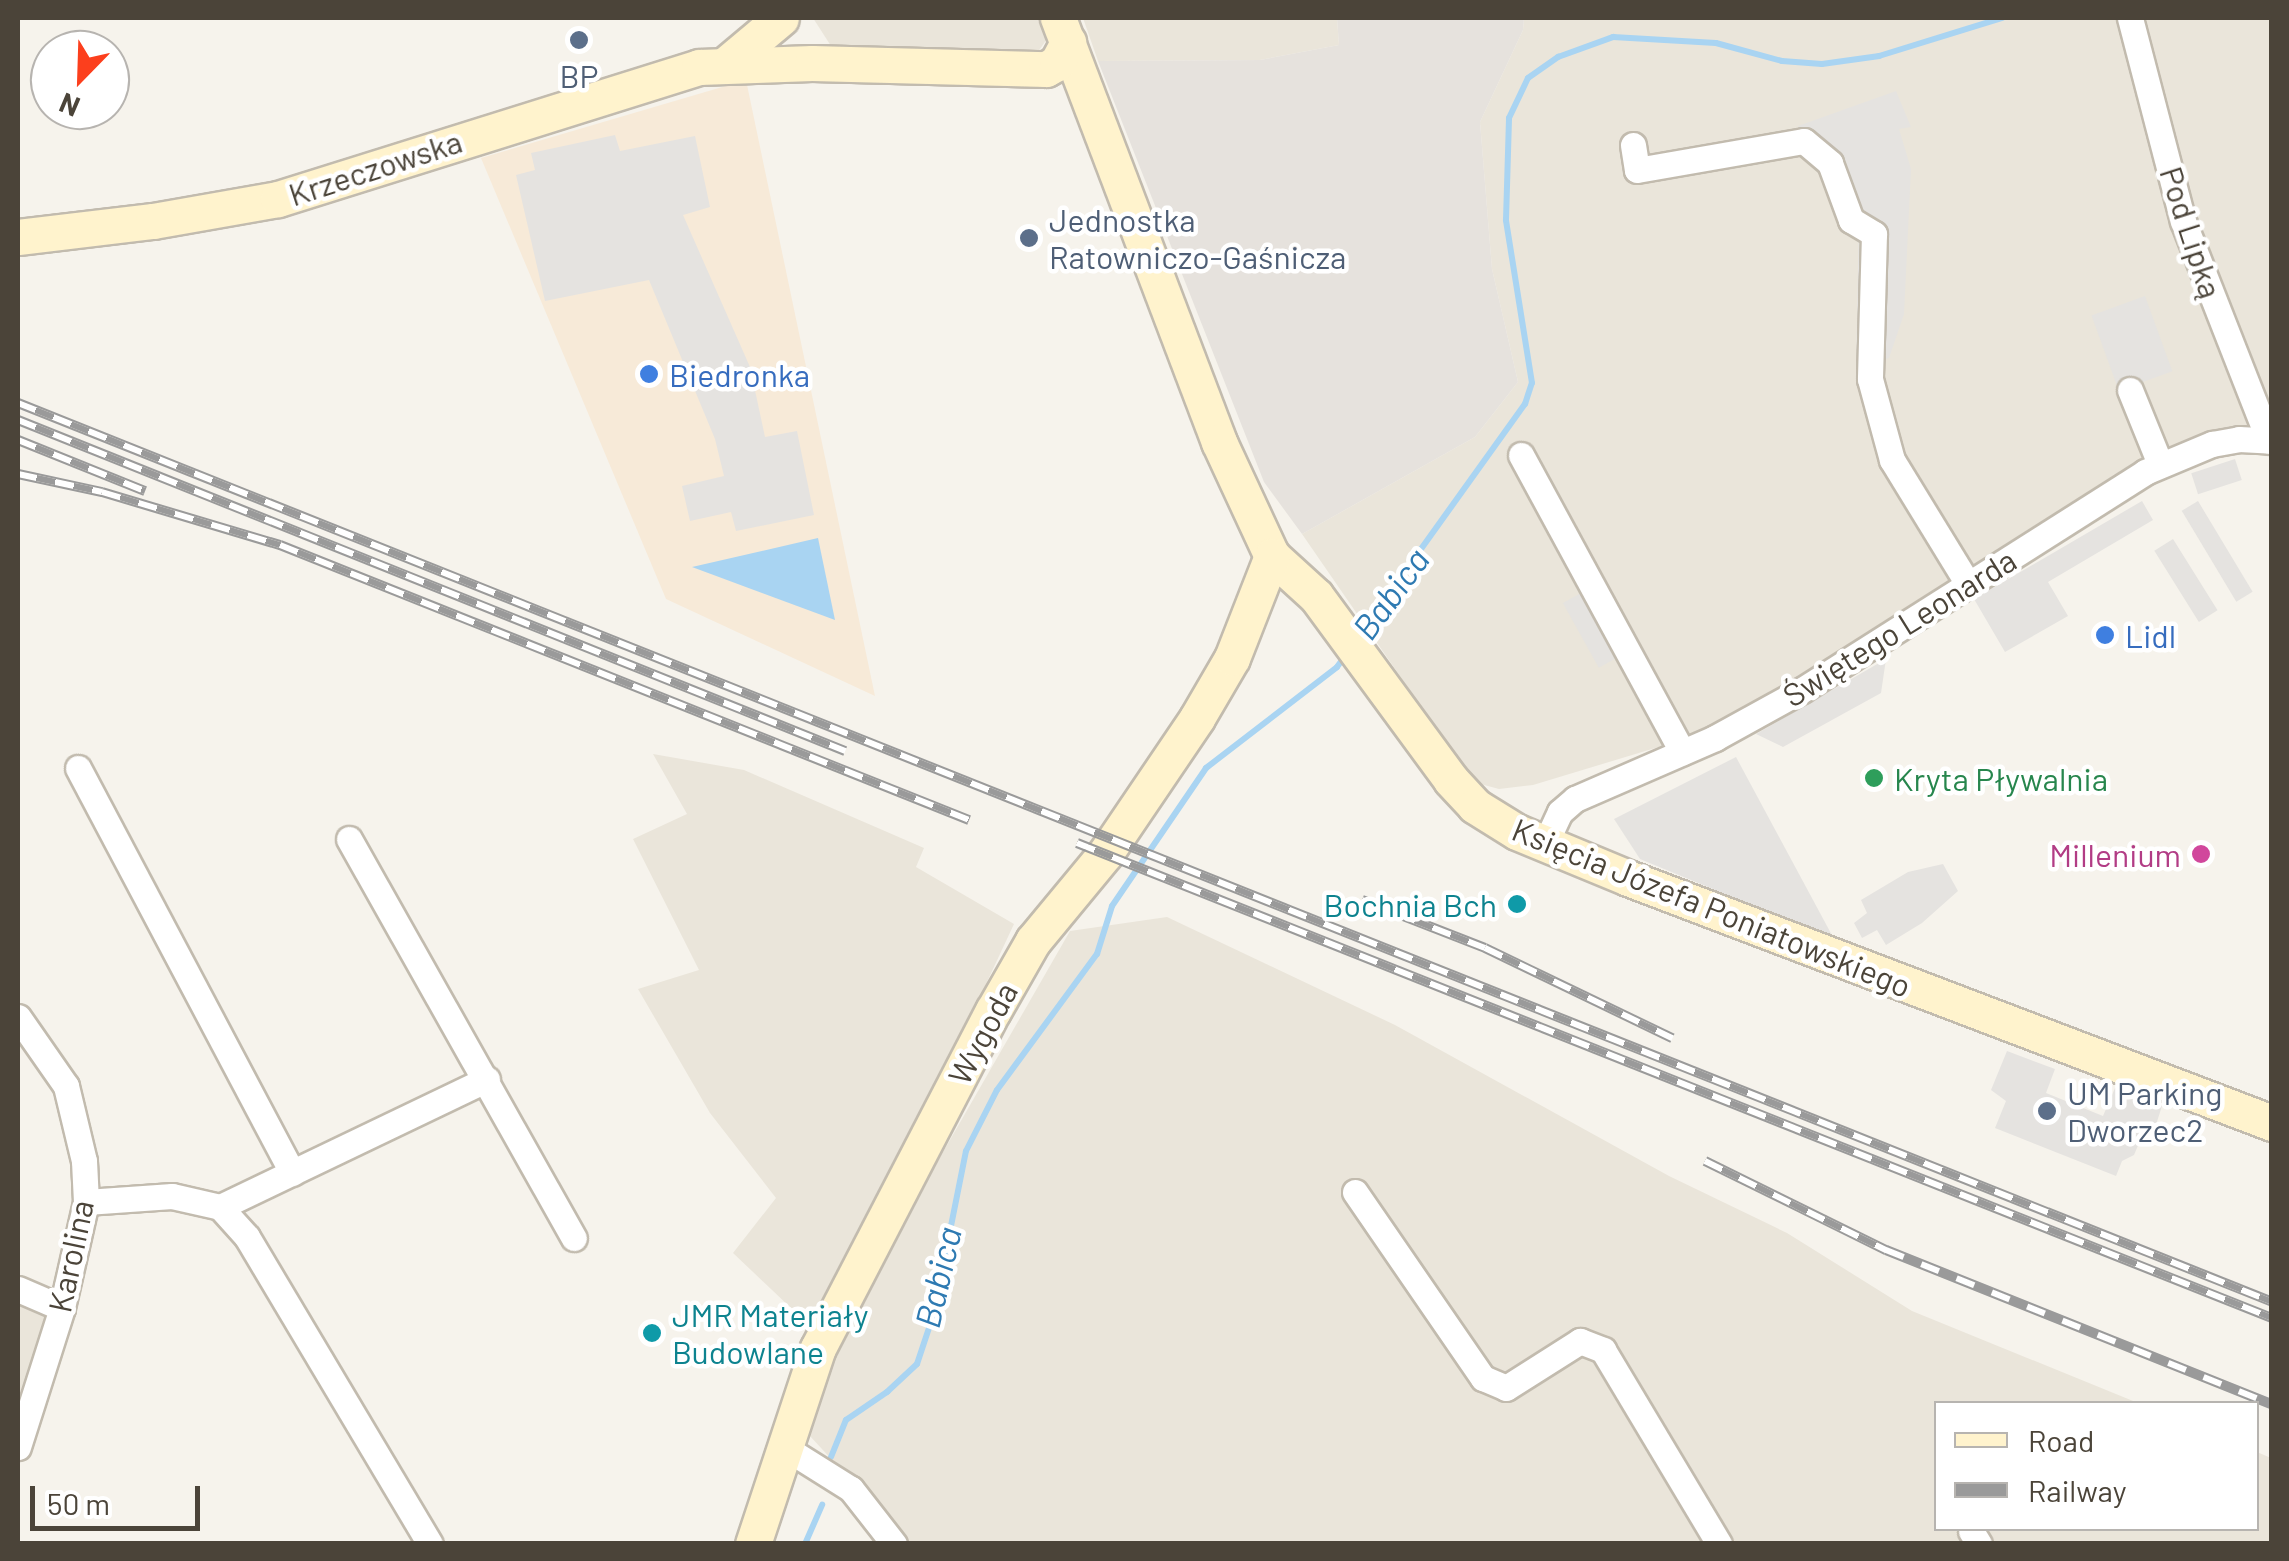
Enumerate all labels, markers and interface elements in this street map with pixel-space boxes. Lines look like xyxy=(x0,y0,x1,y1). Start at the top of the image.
marker: BP xyxy=(568,29,590,51)
north arrow xyxy=(30,30,130,130)
place label: BP xyxy=(559,56,599,94)
text: N xyxy=(54,86,84,125)
street label: Krzeczowska xyxy=(284,121,466,213)
street label: Pod Lipką xyxy=(2153,162,2231,302)
place label: Jednostka Ratowniczo-Gaśnicza xyxy=(1049,201,1346,276)
marker: Jednostka Ratowniczo-Gaśnicza xyxy=(1018,227,1040,249)
place label: Biedronka xyxy=(669,355,810,393)
marker: Biedronka xyxy=(638,363,660,385)
water label: Babica xyxy=(1343,539,1437,647)
street label: Świętego Leonarda xyxy=(1775,540,2023,714)
place label: Lidl xyxy=(2125,616,2176,654)
marker: Lidl xyxy=(2094,624,2116,646)
place label: Kryta Pływalnia xyxy=(1894,759,2108,797)
marker: Kryta Pływalnia xyxy=(1863,767,1885,789)
street label: Księcia Józefa Poniatowskiego xyxy=(1507,809,1917,1005)
place label: Millenium xyxy=(2049,835,2181,873)
marker: Millenium xyxy=(2190,843,2212,865)
place label: Bochnia Bch xyxy=(1323,885,1497,923)
marker: Bochnia Bch xyxy=(1506,893,1528,915)
street label: Wygoda xyxy=(939,975,1025,1091)
place label: UM Parking Dworzec2 xyxy=(2067,1074,2222,1149)
marker: UM Parking Dworzec2 xyxy=(2036,1100,2058,1122)
street label: Karolina xyxy=(39,1196,101,1316)
water label: Babica xyxy=(905,1222,969,1332)
place label: JMR Materiały Budowlane xyxy=(672,1296,869,1371)
marker: JMR Materiały Budowlane xyxy=(641,1322,663,1344)
legend xyxy=(1934,1401,2259,1531)
text: Road xyxy=(2028,1422,2094,1458)
scale bar xyxy=(35,1466,205,1528)
text: Railway xyxy=(2028,1472,2127,1508)
text: 50 m xyxy=(47,1485,110,1521)

